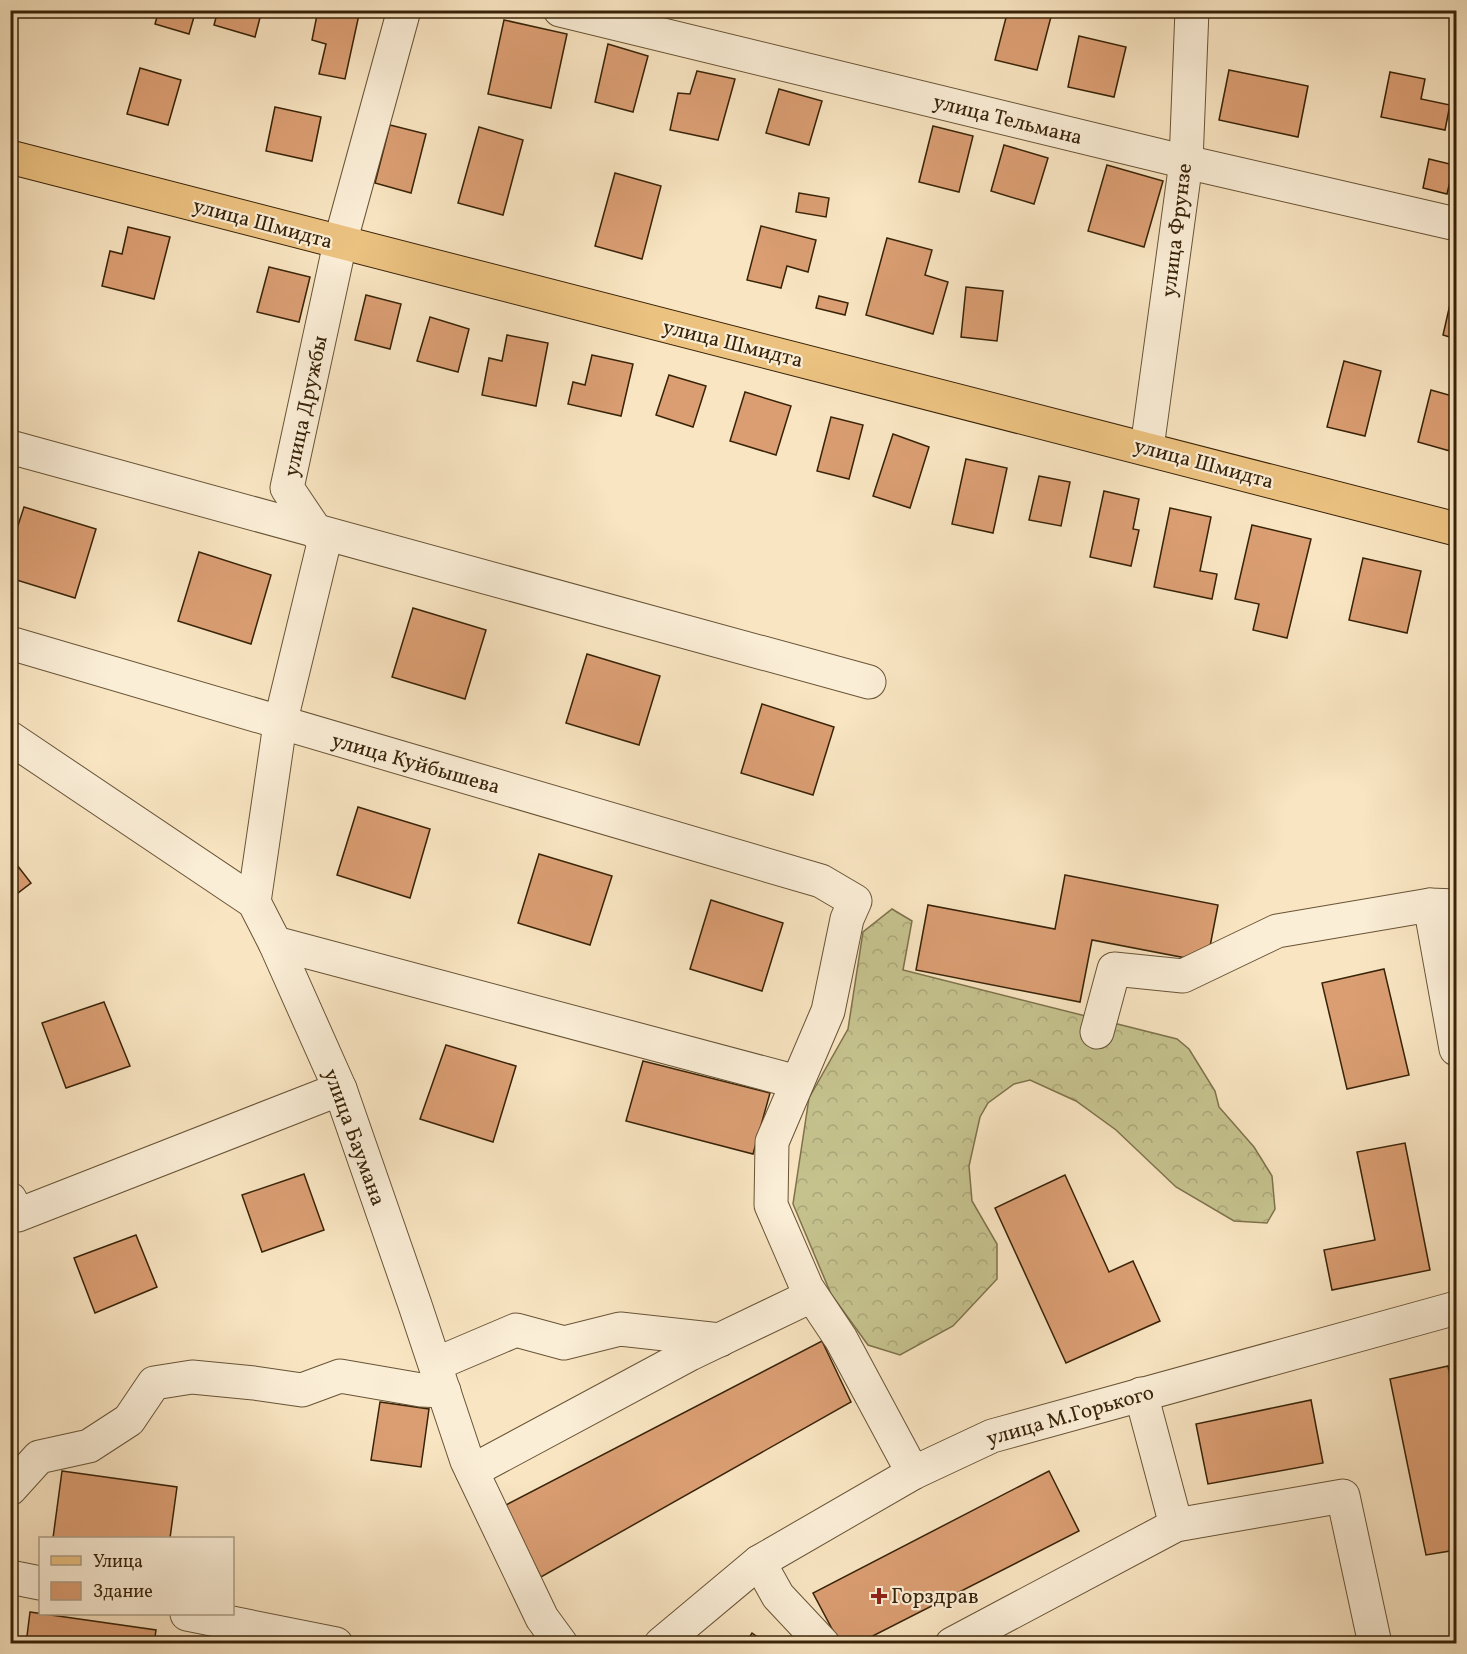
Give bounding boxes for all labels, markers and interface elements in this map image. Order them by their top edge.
street label: улица Тельмана [930,88,1085,153]
street label: улица Фрунзе [1155,162,1200,299]
street label: улица Шмидта [189,192,336,257]
street label: улица Шмидта [659,313,806,376]
street label: улица Дружбы [277,333,336,480]
street label: улица Шмидта [1130,432,1277,497]
street label: улица Куйбышева [328,727,503,802]
street label: улица Баумана [315,1065,392,1210]
street label: улица М.Горького [983,1379,1158,1454]
legend [39,1537,234,1615]
text: Улица [93,1550,143,1575]
text: Здание [93,1580,153,1605]
place label: Горздрав [891,1583,979,1612]
marker: Горздрав [872,1589,886,1603]

